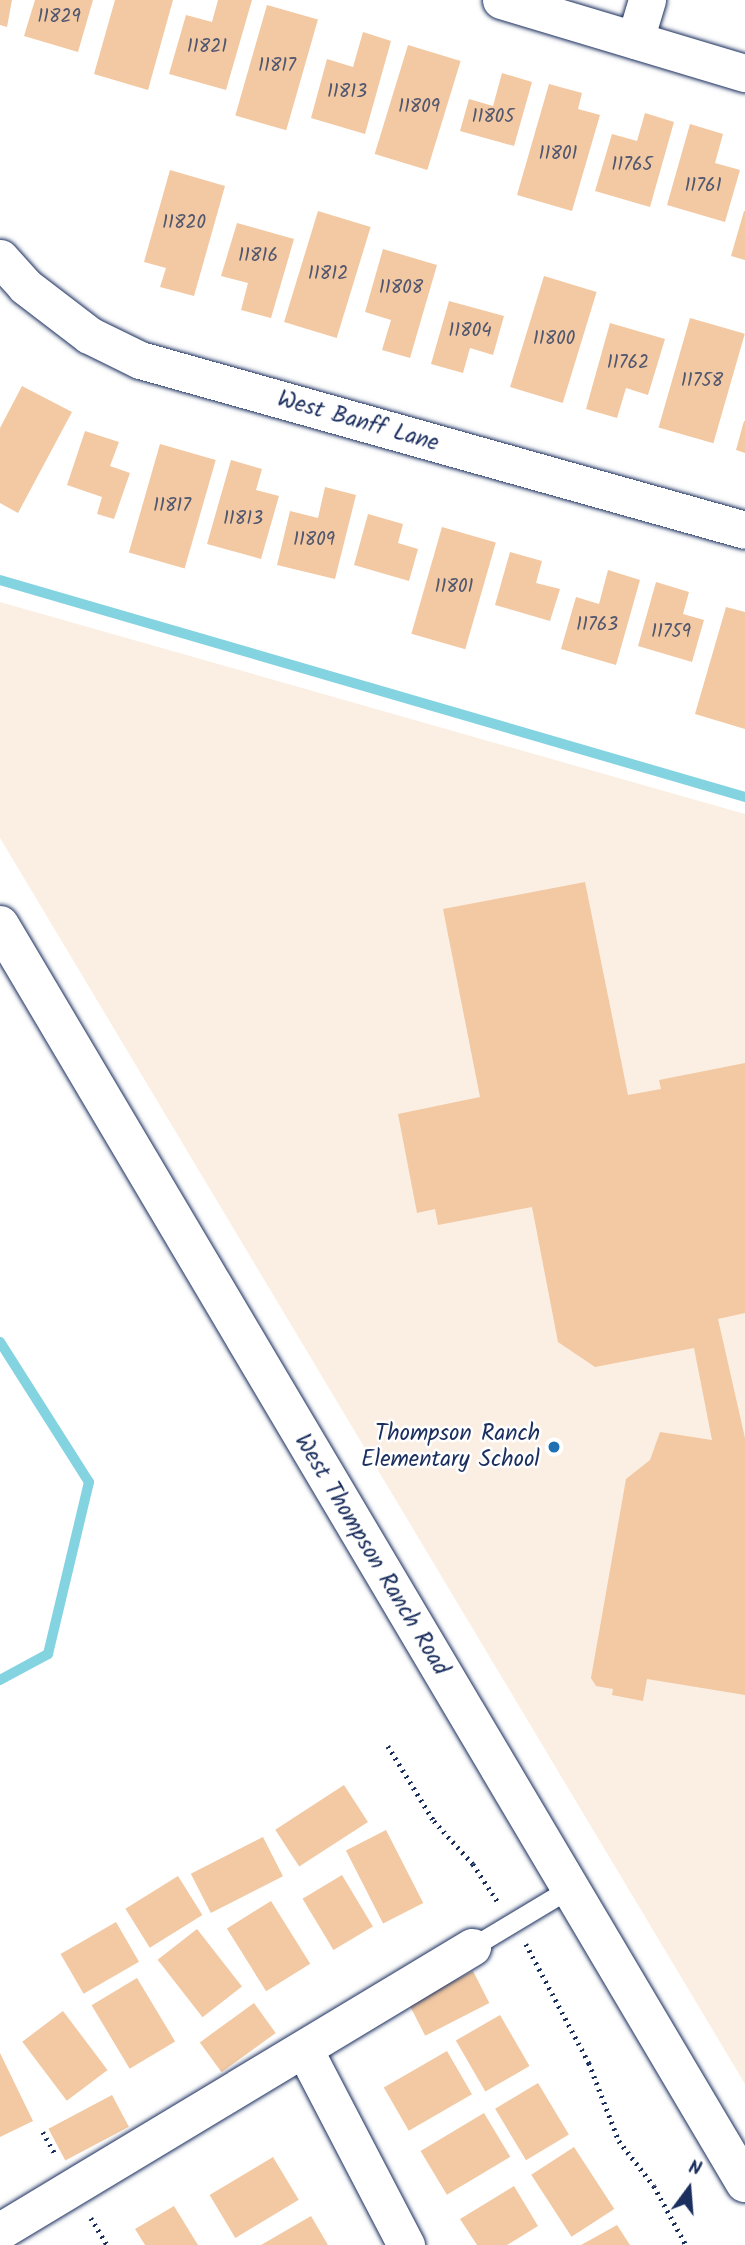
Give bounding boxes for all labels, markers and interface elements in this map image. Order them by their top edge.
house number: 11829 [37,7,81,29]
house number: 11821 [187,37,227,59]
house number: 11817 [258,56,296,78]
house number: 11813 [327,82,367,104]
house number: 11809 [398,97,440,119]
house number: 11805 [471,107,515,129]
house number: 11801 [539,144,577,166]
house number: 11765 [611,155,653,177]
house number: 11761 [684,176,722,198]
house number: 11820 [162,213,206,235]
house number: 11816 [238,246,278,268]
house number: 11812 [308,264,348,286]
house number: 11808 [379,278,423,300]
house number: 11804 [448,321,492,343]
house number: 11800 [533,329,575,351]
house number: 11762 [607,353,649,375]
house number: 11758 [681,371,723,393]
street label: West Banff Lane [274,386,442,458]
house number: 11817 [153,496,191,518]
house number: 11813 [223,509,263,531]
house number: 11809 [293,530,335,552]
house number: 11801 [435,577,473,599]
house number: 11763 [576,615,618,637]
house number: 11759 [651,622,691,644]
place label: Thompson Ranch Elementary School [361,1420,540,1474]
street label: West Thompson Ranch Road [288,1429,454,1681]
marker: Thompson Ranch Elementary School [546,1439,562,1455]
text: N [685,2153,705,2185]
north arrow [654,2154,724,2224]

